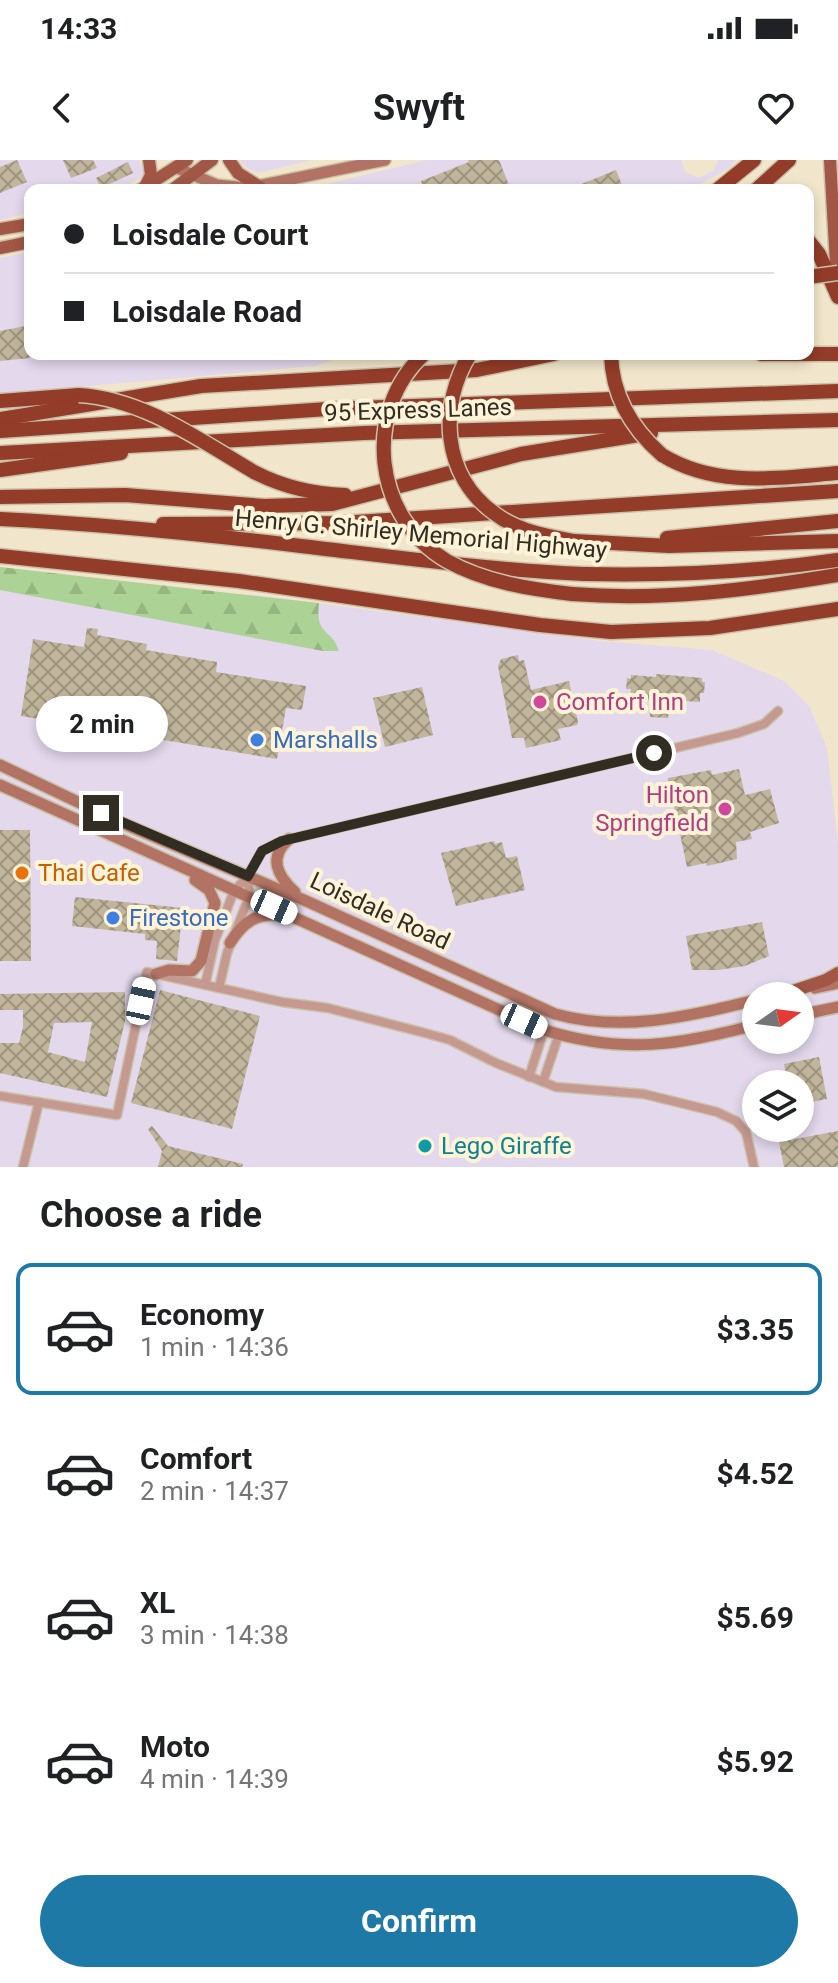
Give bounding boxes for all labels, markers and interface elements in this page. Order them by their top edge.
text: 14:33 [40,11,117,46]
icon: back [40,86,84,130]
icon: heart [754,86,798,130]
text: Swyft [373,87,465,129]
text: Loisdale Court [112,217,308,252]
text: Loisdale Road [112,294,302,329]
street label: 95 Express Lanes [324,393,512,427]
street label: Henry G. Shirley Memorial Highway [234,504,609,564]
place label: Comfort Inn [556,688,684,716]
marker: Comfort Inn [531,693,549,711]
callout: 2 min [35,697,167,753]
text: 2 min [69,709,135,739]
place label: Marshalls [273,726,378,754]
marker: Marshalls [248,731,266,749]
route start [636,735,672,771]
place label: Hilton Springfield [595,781,709,837]
route end [83,795,119,831]
marker: Hilton Springfield [716,800,734,818]
place label: Thai Cafe [38,859,140,887]
marker: Thai Cafe [13,864,31,882]
street label: Loisdale Road [306,866,454,956]
car [247,886,301,928]
place label: Firestone [129,904,228,932]
marker: Firestone [104,909,122,927]
car [124,975,158,1027]
north arrow [742,982,814,1054]
map controls [742,982,814,1142]
car [497,1000,551,1042]
button: layers [742,1070,814,1142]
place label: Lego Giraffe [441,1132,572,1160]
marker: Lego Giraffe [416,1137,434,1155]
text: Choose a ride [40,1194,262,1236]
icon: car [44,1293,116,1365]
text: Economy [140,1297,264,1332]
text: $3.35 [716,1312,794,1347]
text: 1 min · 14:36 [140,1332,289,1362]
icon: car [44,1437,116,1509]
text: Comfort [140,1441,252,1476]
text: $4.52 [716,1456,794,1491]
text: 2 min · 14:37 [140,1476,289,1506]
icon: car [44,1581,116,1653]
text: XL [140,1585,175,1620]
text: $5.69 [716,1600,794,1635]
text: 3 min · 14:38 [140,1620,289,1650]
icon: car [44,1725,116,1797]
text: Moto [140,1729,210,1764]
text: $5.92 [716,1744,794,1779]
text: 4 min · 14:39 [140,1764,289,1794]
button: Confirm [40,1875,798,1967]

